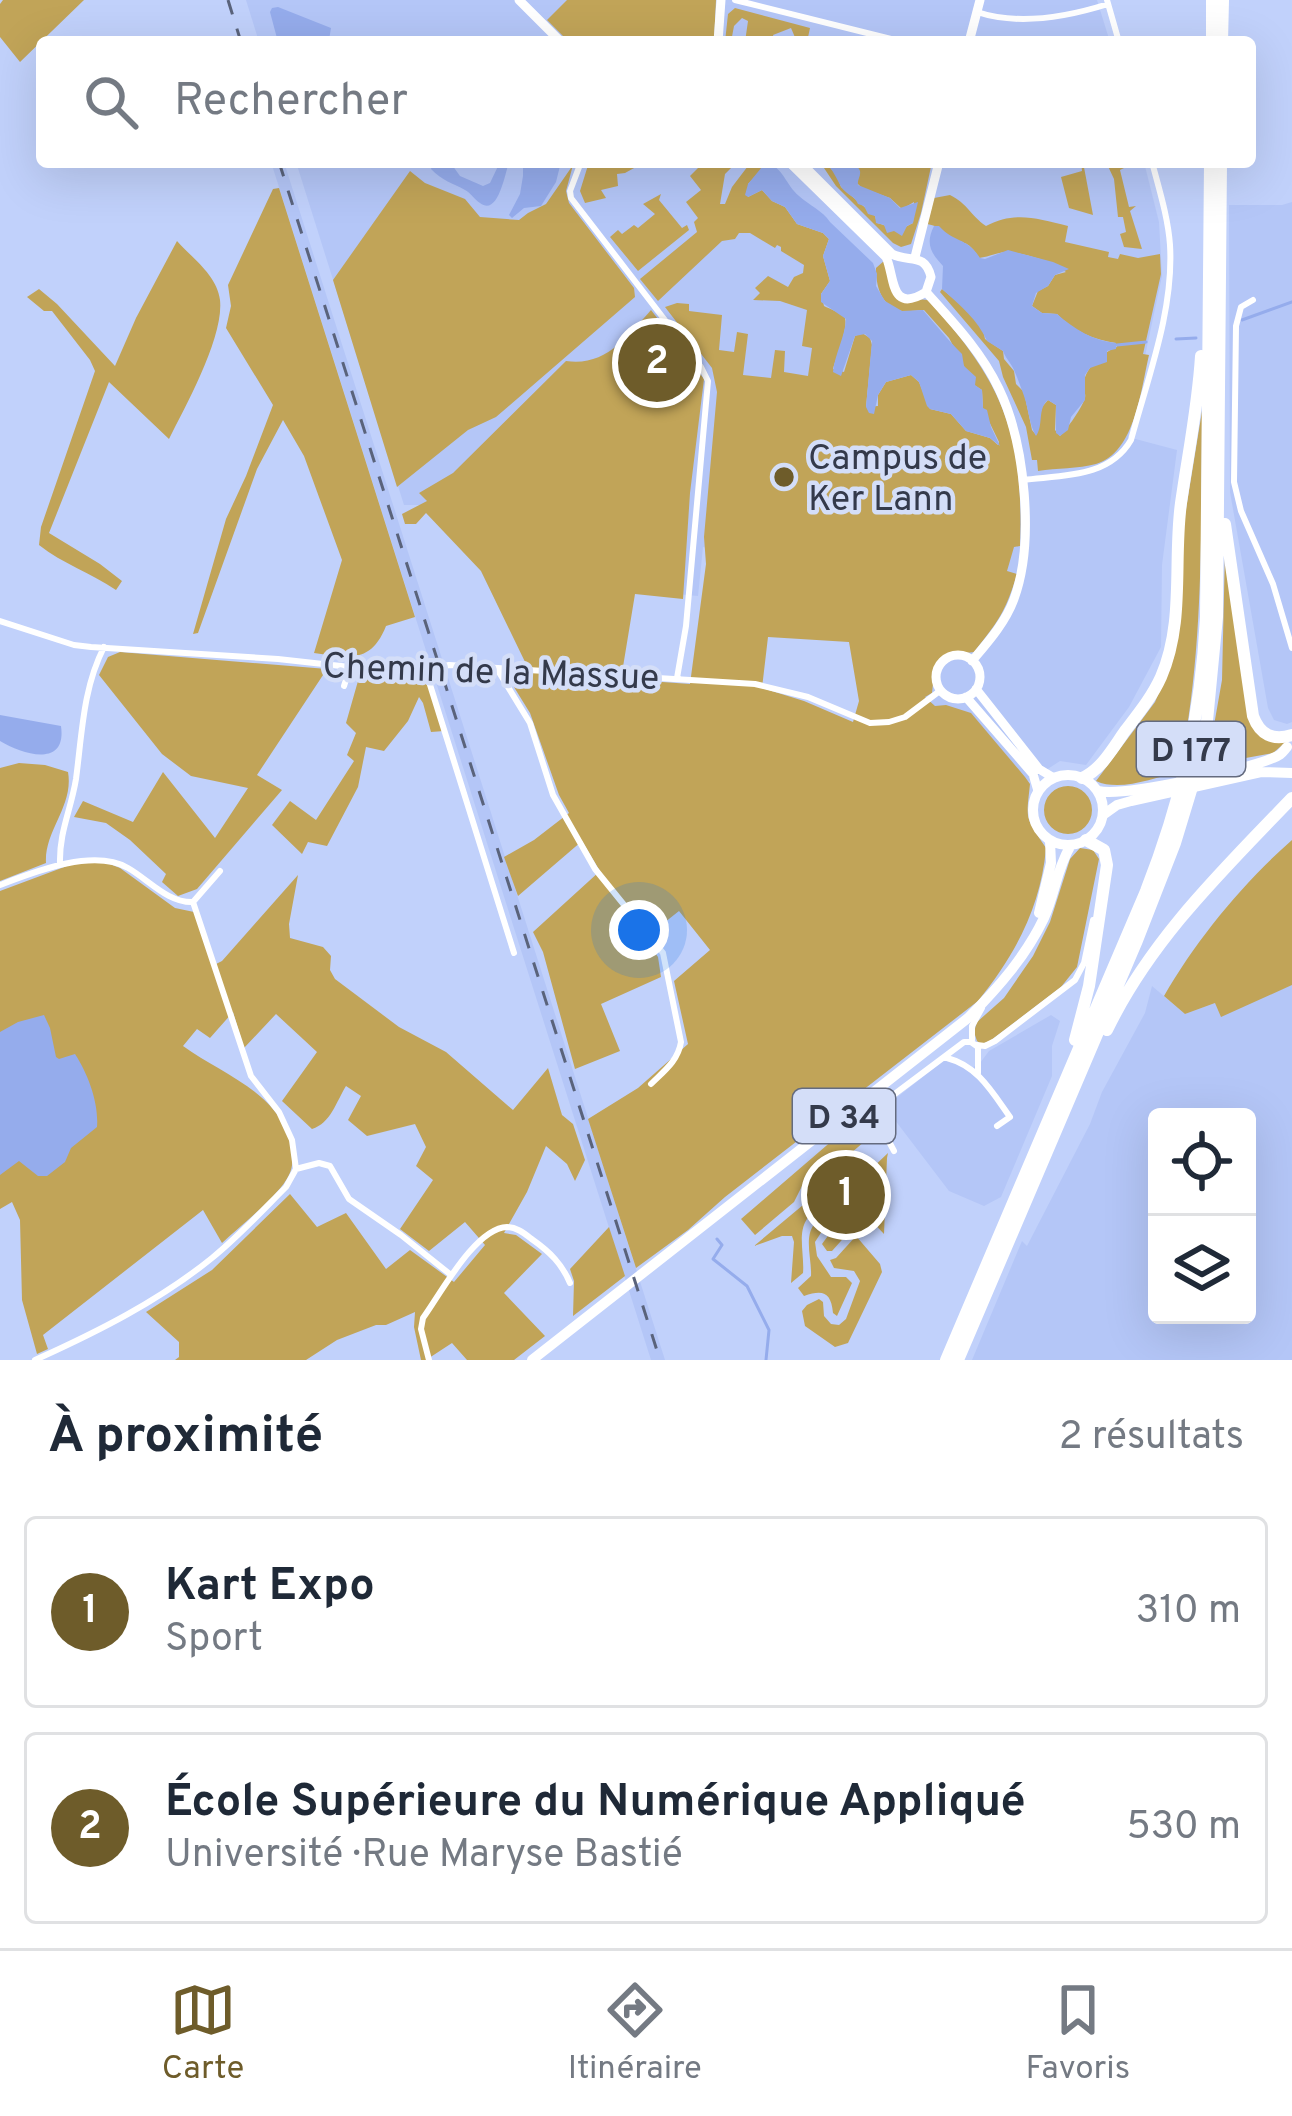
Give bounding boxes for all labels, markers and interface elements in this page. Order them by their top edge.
search box [36,36,1256,168]
icon: search [78,69,144,135]
text: Rechercher [174,74,408,131]
pin: 2 [618,318,696,408]
place label: Campus de Ker Lann [808,437,987,524]
marker: Campus de Ker Lann [771,464,797,490]
street label: Chemin de la Massue [322,645,660,703]
road number: D 177 [1137,722,1245,776]
your location [609,900,669,960]
road number: D 34 [793,1089,895,1143]
map controls [1148,1108,1256,1324]
button: locate [1148,1108,1256,1216]
pin: 1 [807,1150,885,1240]
button: layers [1148,1216,1256,1324]
text: À proximité [48,1406,323,1471]
text: 2 résultats [1059,1414,1244,1463]
text: Kart Expo [165,1559,375,1616]
text: 1 [82,1588,98,1637]
text: 310 m [1136,1588,1241,1637]
text: Sport [165,1616,263,1665]
text: École Supérieure du Numérique Appliqué [165,1775,1026,1832]
text: 2 [78,1804,102,1853]
text: 530 m [1126,1804,1241,1853]
text: Université · Rue Maryse Bastié [165,1832,683,1881]
tab: Carte [162,1977,244,2091]
tab: Itinéraire [568,1977,702,2091]
tab: Favoris [1025,1977,1130,2091]

